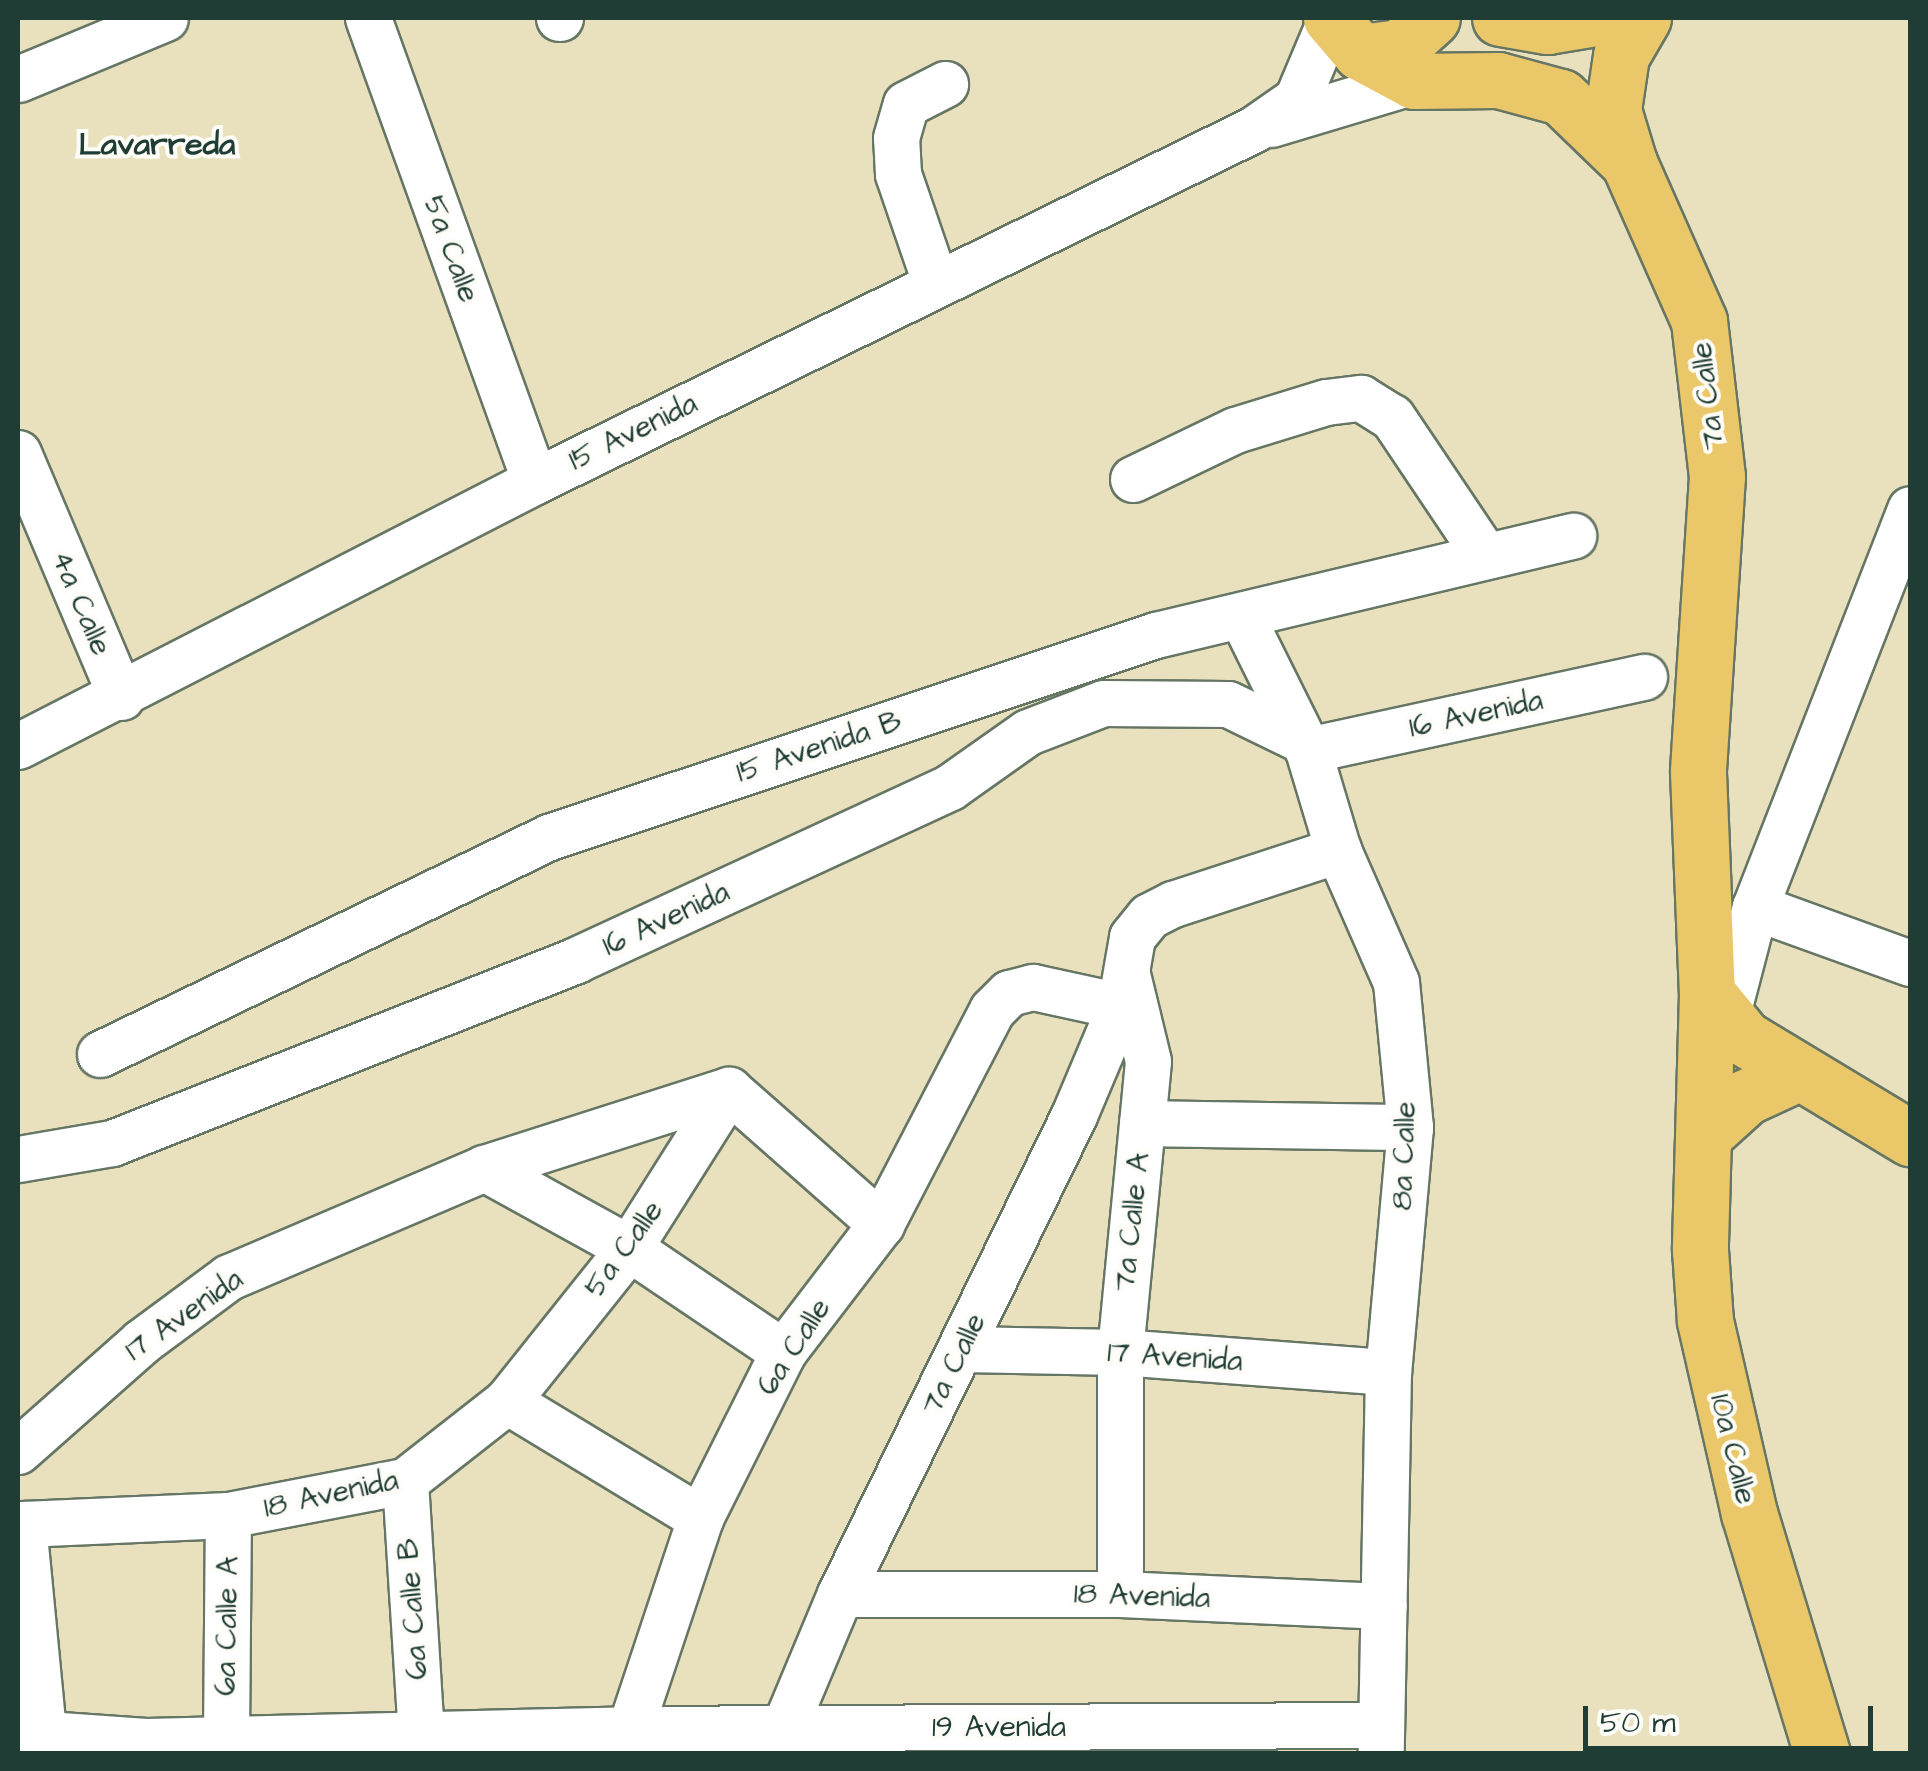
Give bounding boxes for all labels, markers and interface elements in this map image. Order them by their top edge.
district label: Lavarreda [79,126,235,164]
street label: 5a Calle [415,191,487,307]
street label: 7a Calle [1684,340,1732,452]
street label: 15 Avenida [563,386,703,478]
street label: 4a Calle [43,545,119,661]
street label: 16 Avenida [1406,682,1546,746]
street label: 15 Avenida B [732,703,906,791]
street label: 16 Avenida [597,874,735,964]
street label: 8a Calle [1384,1101,1424,1211]
street label: 7a Calle A [1107,1151,1157,1293]
street label: 5a Calle [577,1194,671,1304]
street label: 17 Avenida [118,1261,250,1369]
street label: 6a Calle [749,1292,839,1402]
street label: 7a Calle [914,1308,994,1420]
street label: 17 Avenida [1106,1334,1244,1380]
street label: 10a Calle [1702,1390,1764,1508]
street label: 18 Avenida [261,1462,401,1526]
street label: 6a Calle B [390,1537,436,1681]
street label: 6a Calle A [208,1556,246,1696]
street label: 18 Avenida [1073,1576,1211,1616]
scale bar [1588,1686,1878,1748]
text: 50 m [1600,1702,1676,1744]
street label: 19 Avenida [932,1709,1066,1745]

